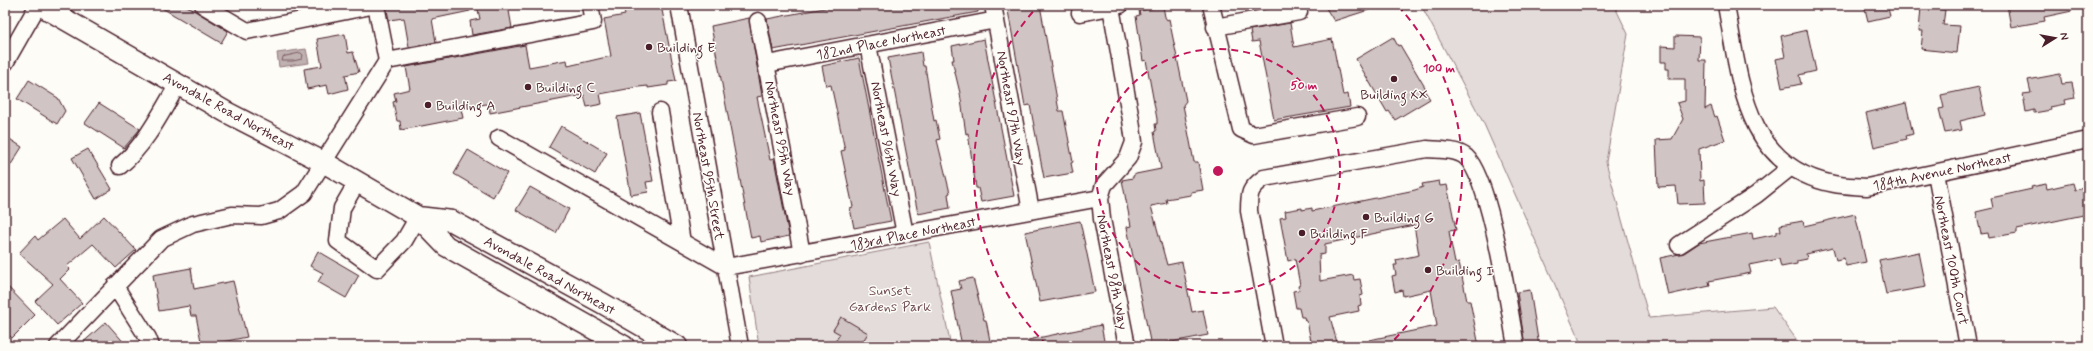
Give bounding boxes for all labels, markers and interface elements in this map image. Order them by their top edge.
north arrow [2035,18,2075,58]
street label: 182nd Place Northeast [815,22,948,64]
text: N [2056,31,2071,41]
place label: Building E [657,39,715,59]
marker: Building E [644,42,654,52]
street label: Northeast 97th Way [992,49,1030,167]
text: 100 m [1423,61,1456,77]
street label: Avondale Road Northeast [160,68,298,156]
marker: Building XX [1389,74,1399,84]
text: 50 m [1291,78,1318,94]
place label: Building C [536,79,595,99]
street label: Northeast 95th Way [760,79,800,197]
street label: Northeast 96th Way [866,80,906,198]
marker: Building C [523,82,533,92]
place label: Building XX [1360,86,1428,106]
place label: Building A [436,97,495,117]
marker: Building A [423,100,433,110]
street label: Northeast 95th Street [688,111,728,242]
street label: 184th Avenue Northeast [1871,148,2013,195]
centre of rings [1211,164,1225,178]
street label: Northeast 100th Court [1930,194,1972,327]
place label: Building G [1374,209,1434,229]
marker: Building G [1361,212,1371,222]
street label: 183rd Place Northeast [849,213,978,255]
street label: Northeast 98th Way [1092,213,1132,331]
place label: Building F [1310,225,1368,245]
marker: Building F [1297,228,1307,238]
street label: Avondale Road Northeast [481,232,619,320]
place label: Building I [1436,262,1494,282]
marker: Building I [1423,265,1433,275]
park label: Sunset Gardens Park [849,282,931,316]

